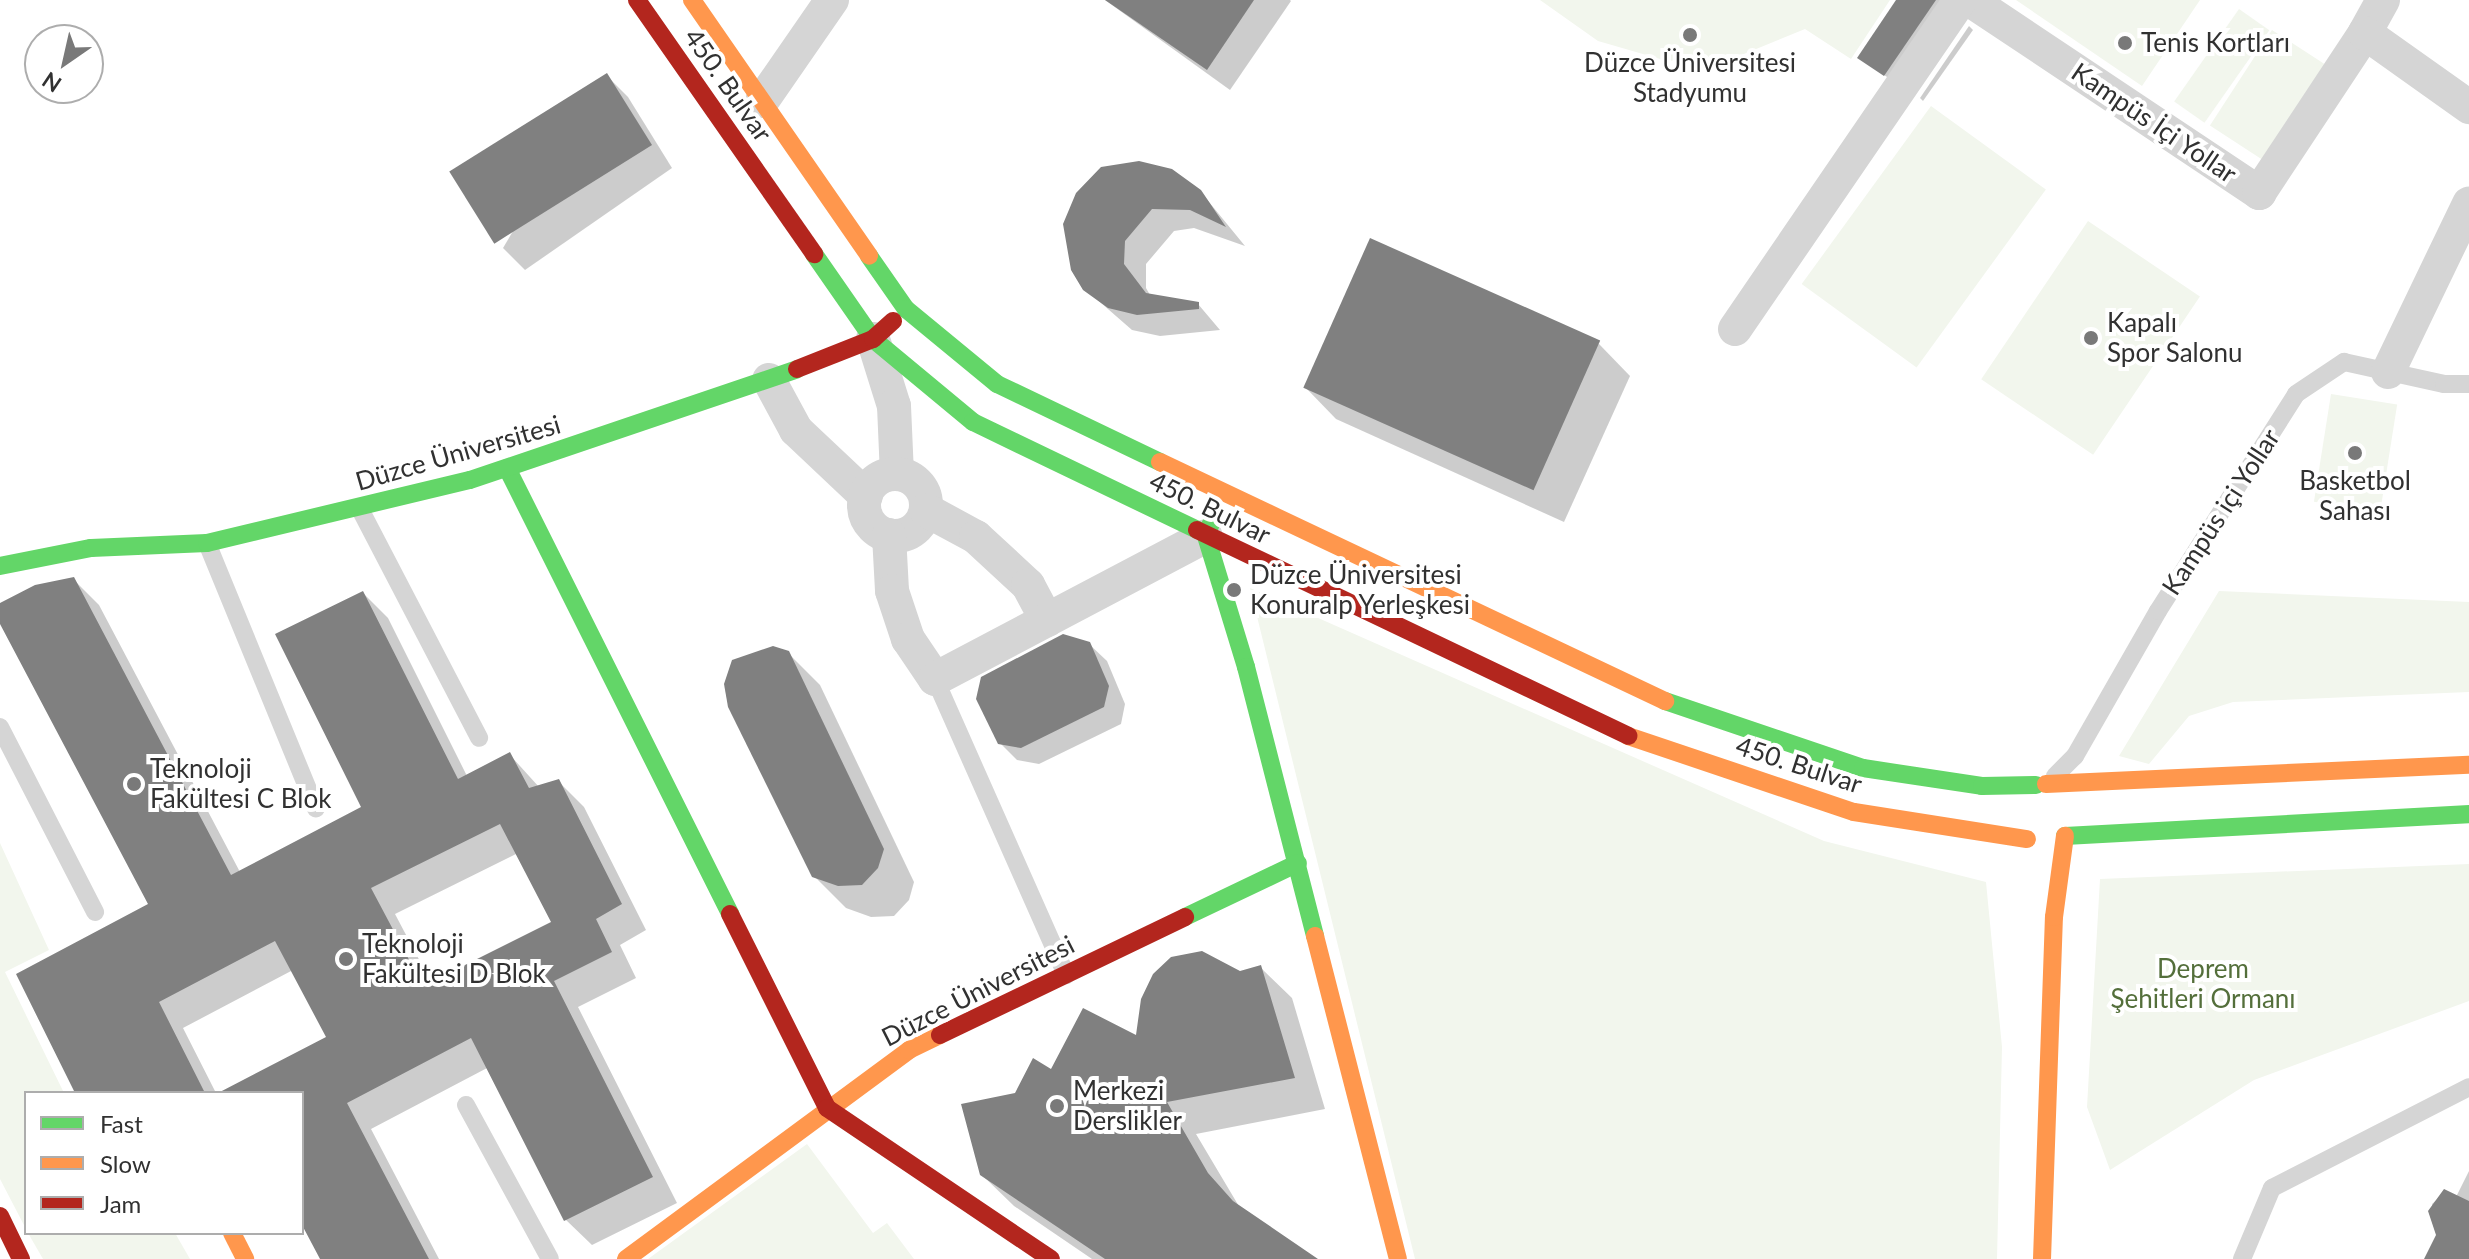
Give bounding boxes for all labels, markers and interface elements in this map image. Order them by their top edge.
street label: 450. Bulvar [678,23,778,147]
north arrow [24,24,104,104]
marker: Düzce Üniversitesi Stadyumu [1681,26,1699,44]
place label: Tenis Kortları [2141,27,2290,59]
marker: Tenis Kortları [2116,34,2134,52]
place label: Düzce Üniversitesi Stadyumu [1584,47,1796,108]
street label: Kampüs İçi Yollar [2065,56,2243,190]
text: N [37,67,66,99]
place label: Kapalı Spor Salonu [2107,307,2243,368]
marker: Kapalı Spor Salonu [2082,329,2100,347]
street label: Düzce Üniversitesi [352,409,564,497]
street label: Kampüs içi Yollar [2155,423,2287,601]
marker: Basketbol Sahası [2346,444,2364,462]
street label: 450. Bulvar [1144,465,1276,551]
place label: Basketbol Sahası [2299,465,2411,526]
place label: Düzce Üniversitesi Konuralp Yerleşkesi [1250,559,1471,620]
marker: Düzce Üniversitesi Konuralp Yerleşkesi [1225,581,1243,599]
street label: 450. Bulvar [1732,730,1866,800]
place label: Teknoloji Fakültesi C Blok [150,753,331,814]
marker: Teknoloji Fakültesi C Blok [125,775,143,793]
place label: Teknoloji Fakültesi D Blok [362,928,546,990]
street label: Düzce Üniversitesi [877,929,1079,1053]
marker: Teknoloji Fakültesi D Blok [337,950,355,968]
park label: Deprem Şehitleri Ormanı [2110,953,2296,1014]
place label: Merkezi Derslikler [1073,1075,1182,1136]
legend [24,1091,304,1235]
marker: Merkezi Derslikler [1048,1097,1066,1115]
text: Fast [100,1109,143,1138]
text: Slow [100,1149,151,1178]
text: Jam [100,1189,141,1218]

